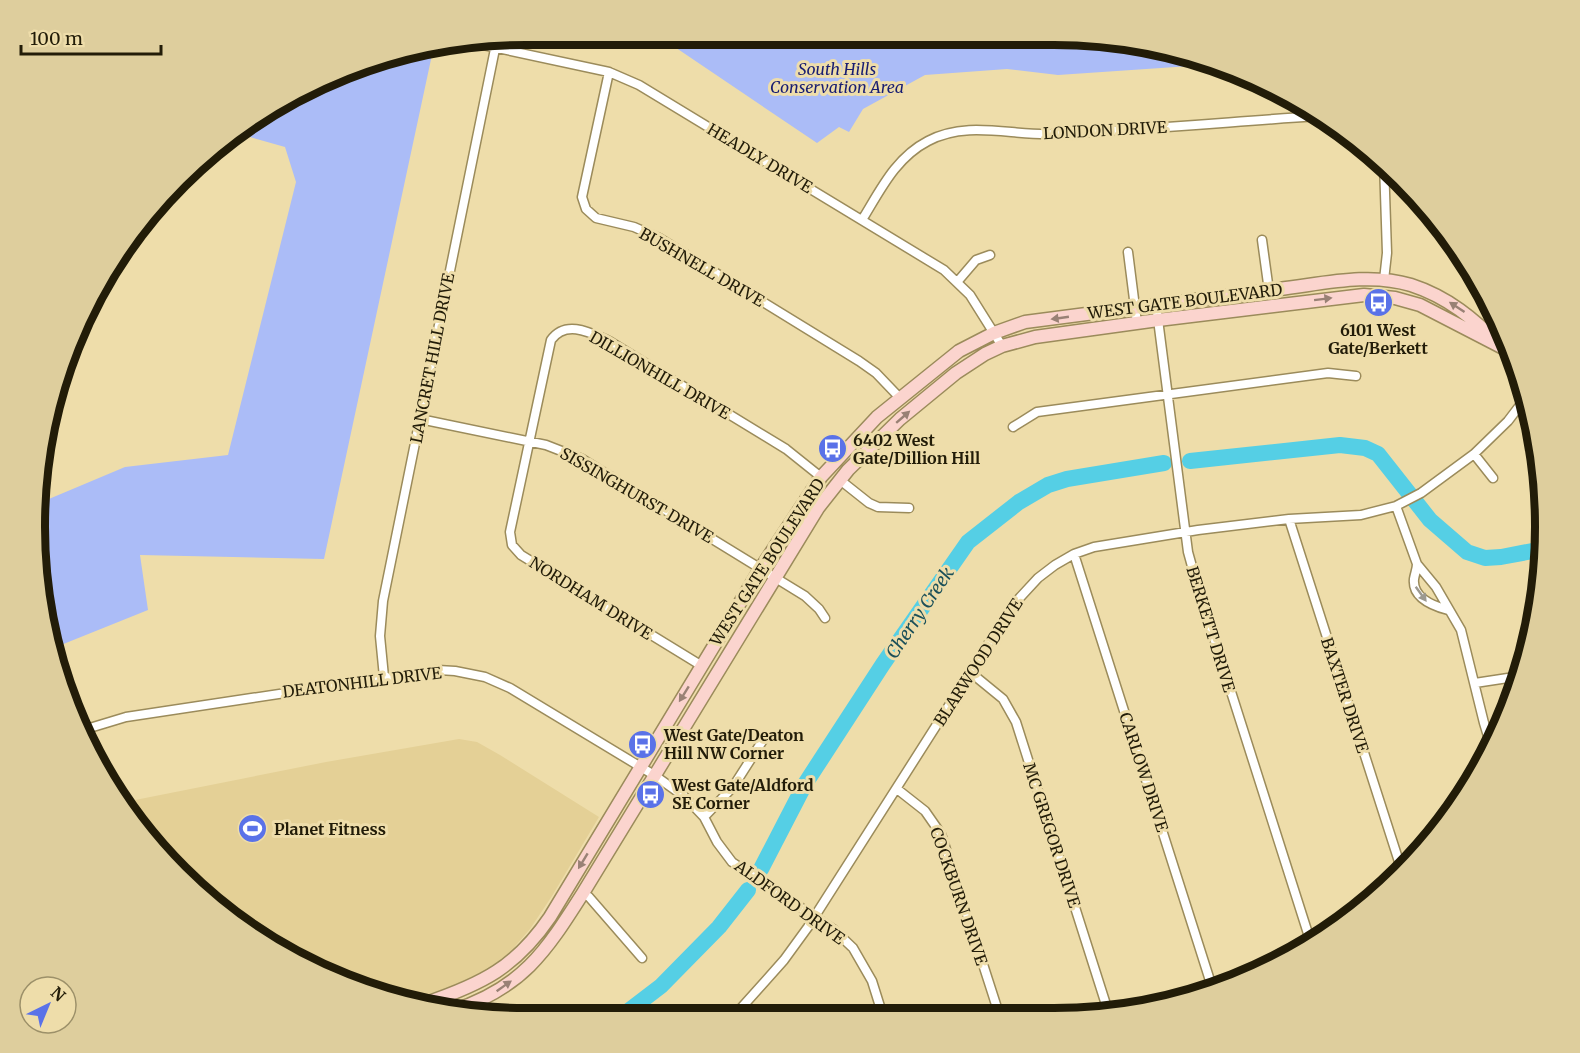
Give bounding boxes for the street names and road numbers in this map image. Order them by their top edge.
street label: LONDON DRIVE [1043,117,1168,143]
street label: HEADLY DRIVE [704,119,817,198]
street label: BUSHNELL DRIVE [636,223,769,311]
street label: LANCRET HILL DRIVE [406,270,458,445]
street label: WEST GATE BOULEVARD [1086,279,1283,323]
street label: DILLIONHILL DRIVE [586,327,735,424]
street label: SISSINGHURST DRIVE [557,443,718,547]
street label: WEST GATE BOULEVARD [705,474,829,650]
street label: NORDHAM DRIVE [526,552,657,644]
street label: BERKETT DRIVE [1182,564,1240,695]
street label: BLARWOOD DRIVE [929,594,1027,729]
street label: BAXTER DRIVE [1317,635,1373,756]
street label: DEATONHILL DRIVE [281,662,444,702]
street label: CARLOW DRIVE [1115,710,1173,835]
street label: MC GREGOR DRIVE [1019,760,1085,911]
street label: COCKBURN DRIVE [926,824,992,968]
street label: ALDFORD DRIVE [730,855,849,949]

